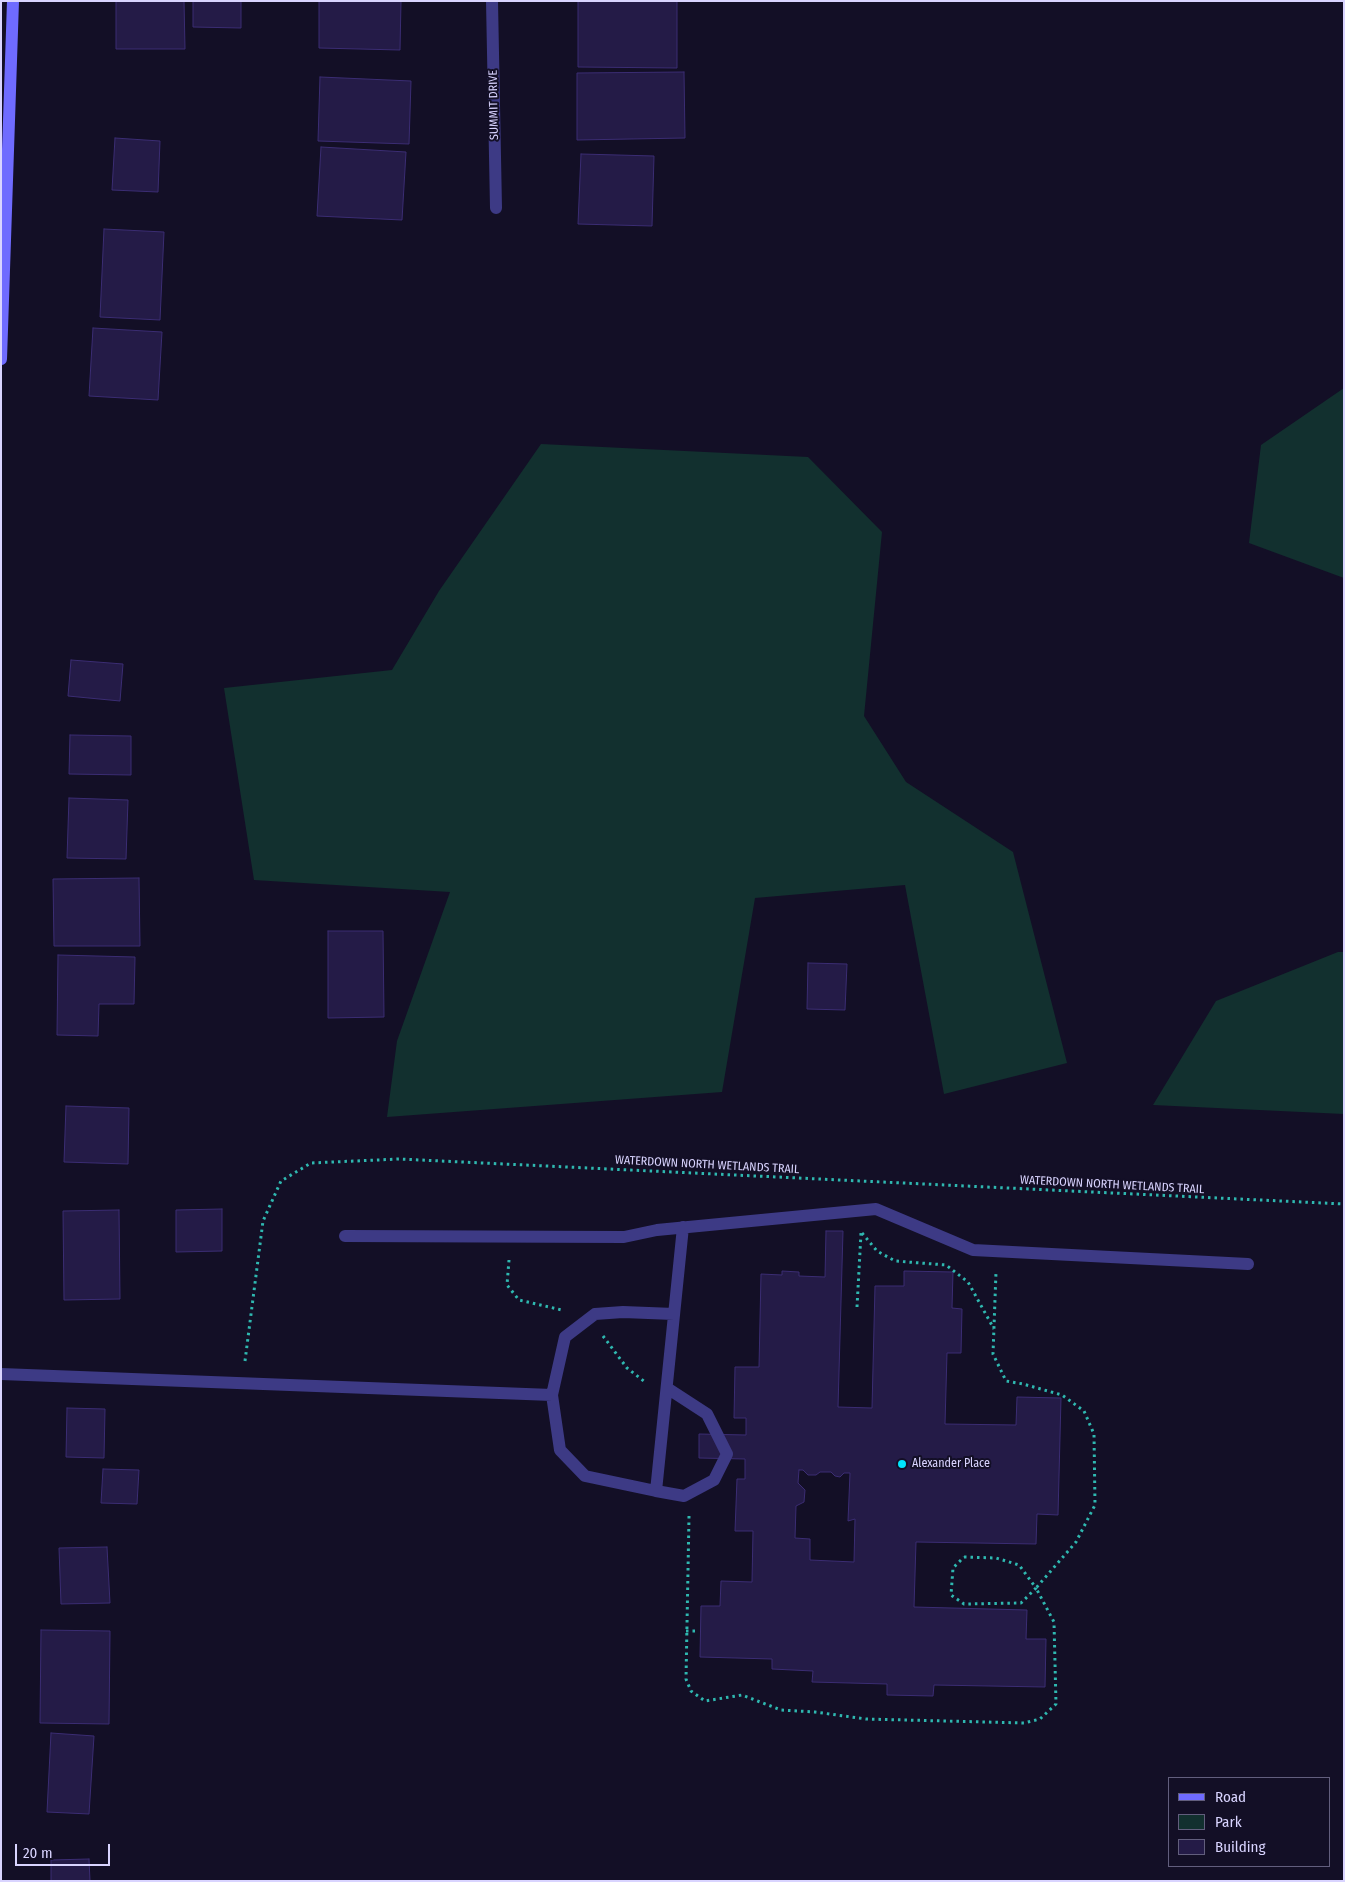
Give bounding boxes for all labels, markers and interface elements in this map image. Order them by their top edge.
street label: SUMMIT DRIVE [486,70,502,140]
street label: WATERDOWN NORTH WETLANDS TRAIL [615,1153,799,1177]
street label: WATERDOWN NORTH WETLANDS TRAIL [1020,1173,1204,1197]
place label: Alexander Place [912,1457,990,1471]
marker: Alexander Place [896,1458,908,1470]
legend [1168,1777,1330,1867]
text: Road [1215,1788,1246,1806]
text: Park [1215,1813,1242,1831]
scale bar [18,1834,112,1866]
text: Building [1215,1838,1266,1856]
text: 20 m [23,1844,53,1862]

